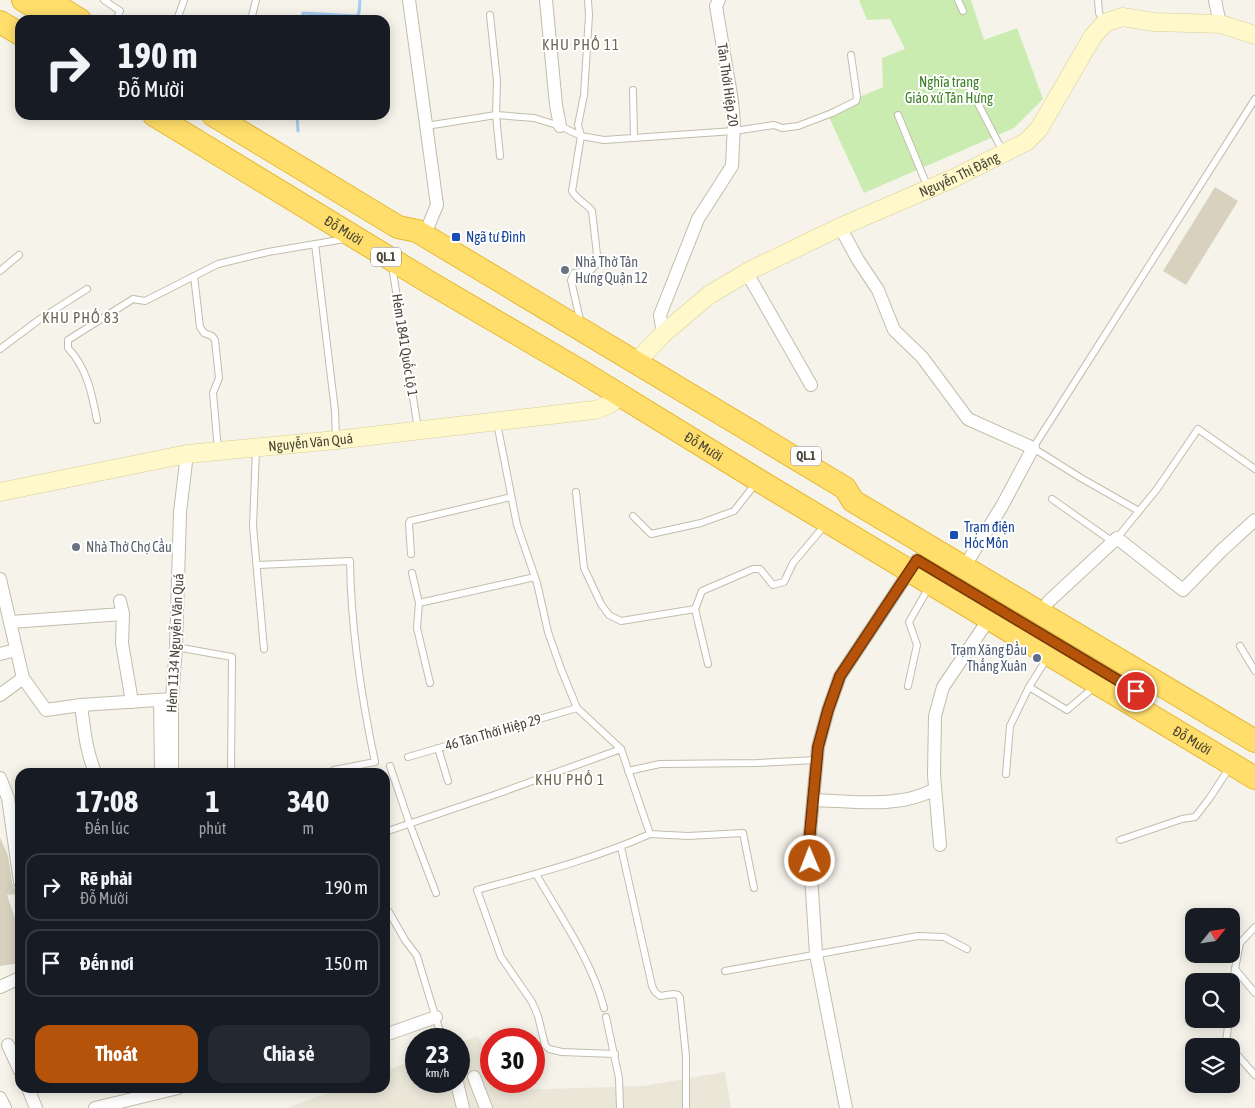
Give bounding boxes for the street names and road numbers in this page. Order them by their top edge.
street label: Tân Thới Hiệp 20 [714,42,742,128]
street label: Nguyễn Thị Đặng [917,149,1002,200]
street label: Đỗ Mười [321,213,366,248]
road number: QL.1 [371,248,401,266]
street label: Hẻm 1841 Quốc Lộ 1 [389,292,422,398]
street label: Đỗ Mười [681,429,726,465]
street label: Nguyễn Văn Quá [268,430,354,454]
road number: QL.1 [791,446,821,466]
street label: Hẻm 1134 Nguyễn Văn Quá [163,573,187,713]
street label: 46 Tân Thới Hiệp 29 [443,711,543,753]
street label: Đỗ Mười [1170,723,1214,758]

